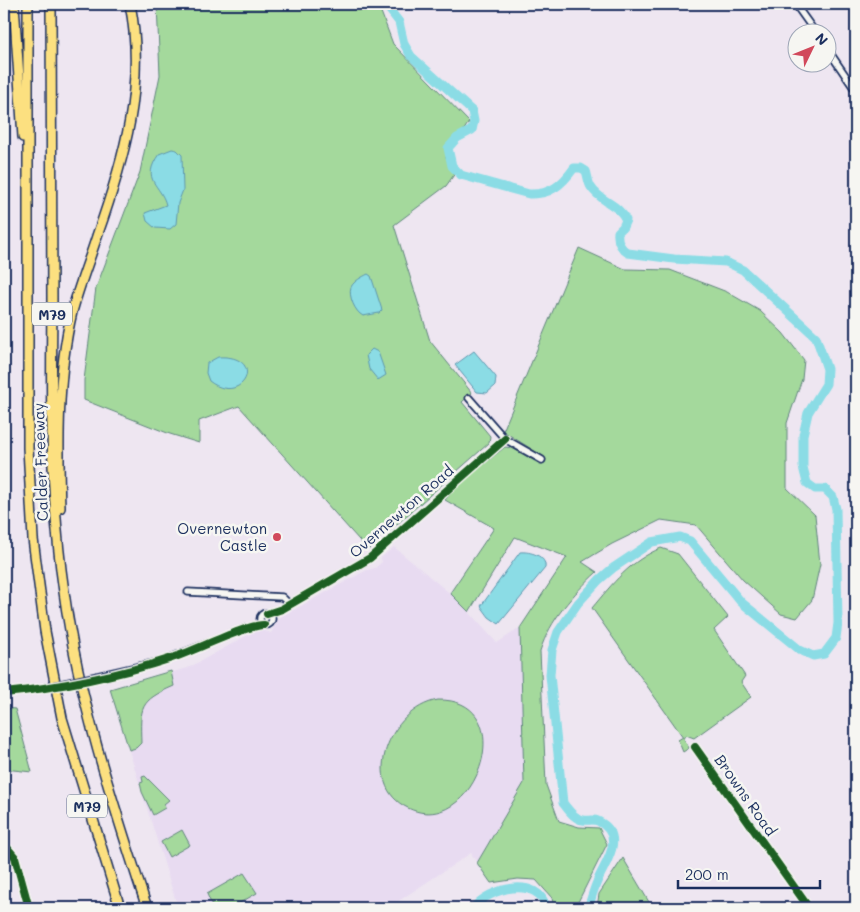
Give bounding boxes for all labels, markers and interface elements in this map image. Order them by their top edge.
north arrow [788,22,838,72]
text: N [811,28,832,49]
road number: M79 [32,302,72,326]
street label: Calder Freeway [28,402,52,521]
street label: Overnewton Road [345,460,457,562]
place label: Overnewton Castle [177,518,267,555]
marker: Overnewton Castle [271,531,283,543]
street label: Browns Road [711,750,781,840]
road number: M79 [67,794,107,818]
scale bar [678,857,820,889]
text: 200 m [685,864,729,884]

